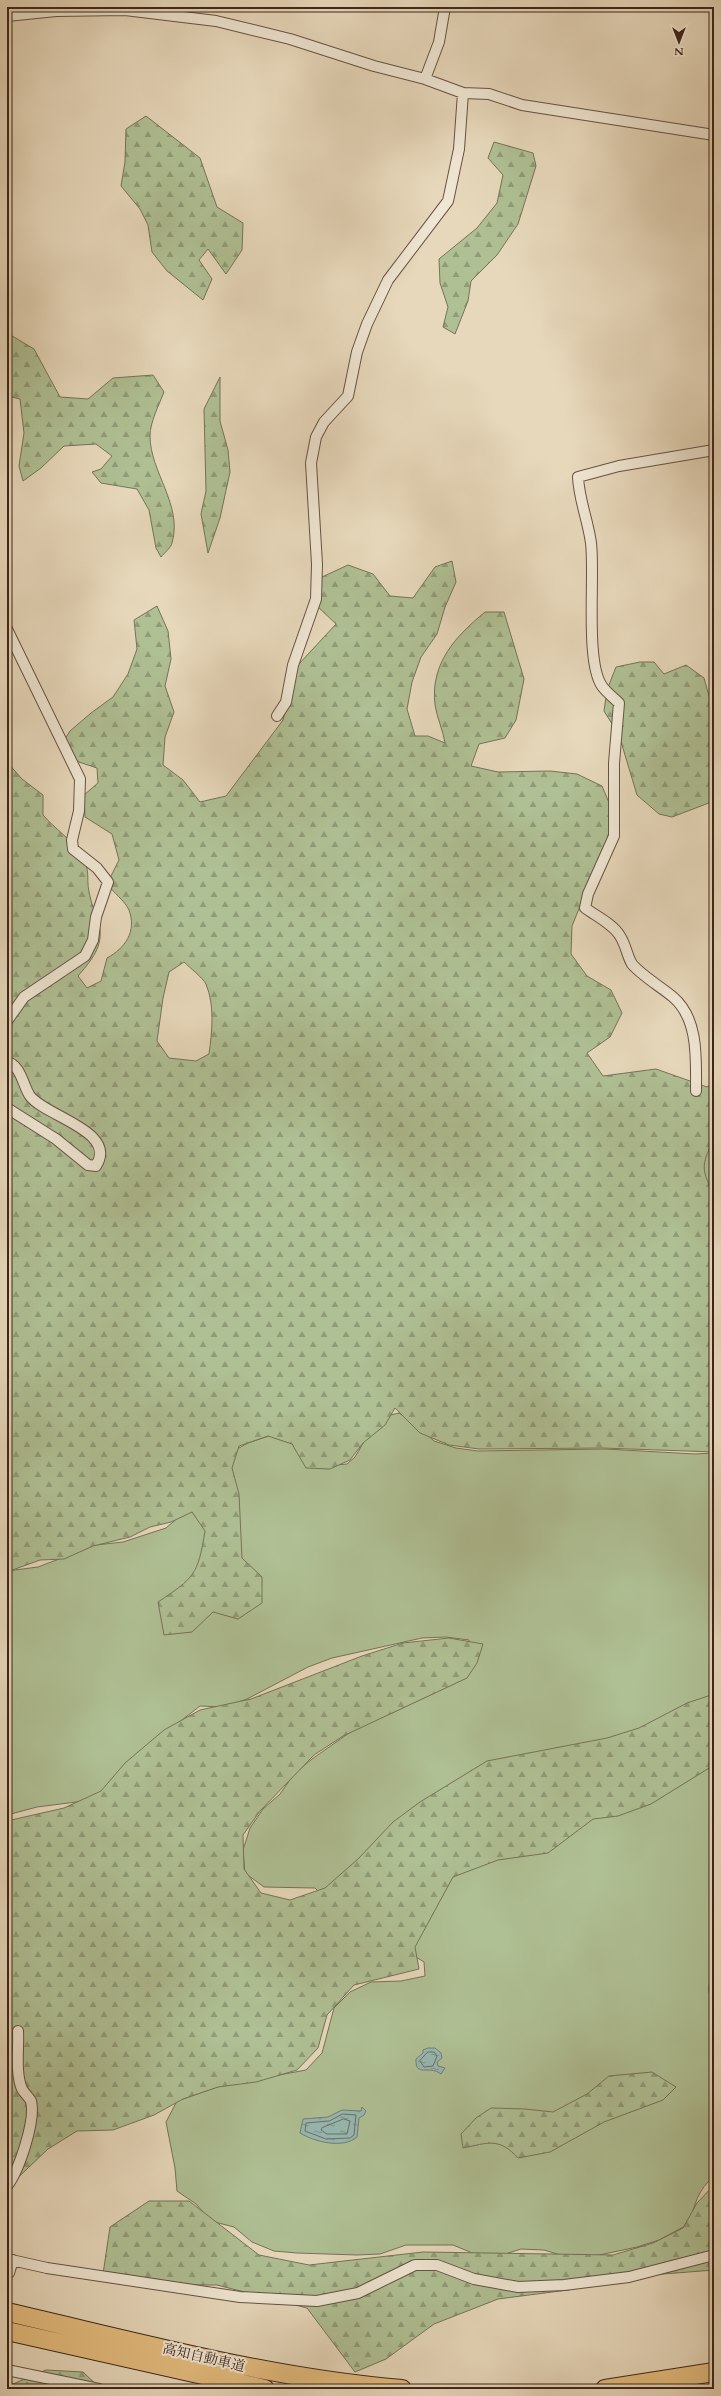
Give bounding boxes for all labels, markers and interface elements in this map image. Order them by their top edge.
north arrow [659,22,699,62]
text: N [674,44,684,59]
street label: 高知自動車道 [161,2339,247,2376]

